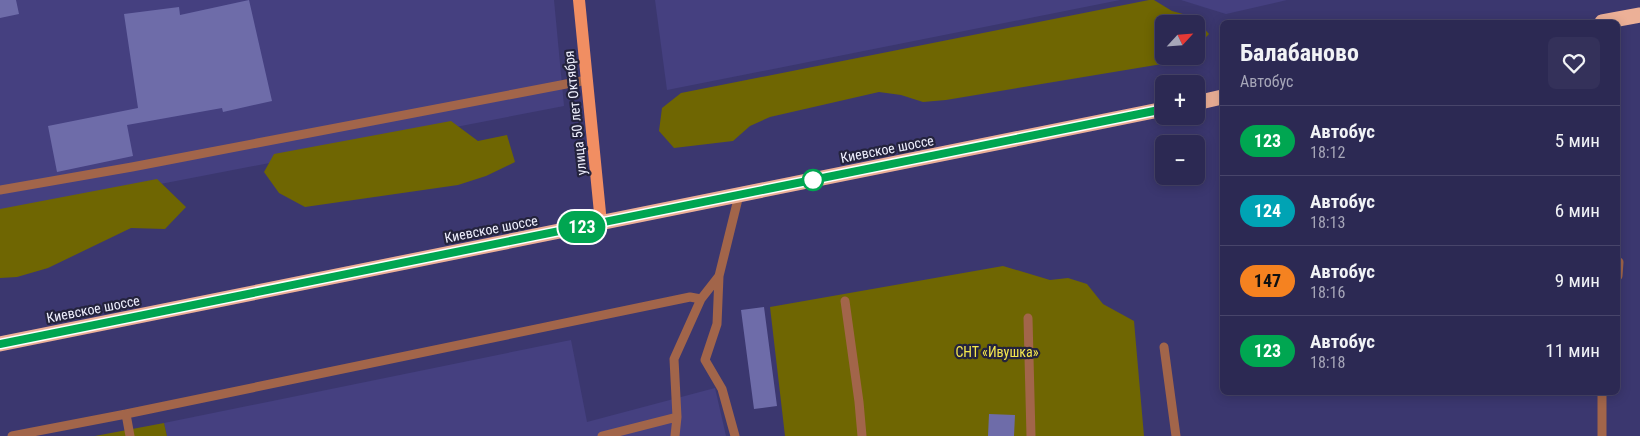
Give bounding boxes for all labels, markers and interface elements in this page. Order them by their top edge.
north arrow [1155,15,1205,65]
map controls [1155,15,1205,185]
button: heart [1548,37,1600,89]
text: Балабаново [1240,39,1359,67]
street label: улица 50 лет Октября [561,50,589,176]
text: Автобус [1240,72,1293,91]
button: + [1155,75,1205,125]
text: Автобус [1310,120,1375,143]
text: 5 мин [1555,129,1600,152]
text: 123 [1254,130,1281,151]
street label: Киевское шоссе [839,132,935,166]
button: − [1155,135,1205,185]
text: 18:12 [1310,143,1345,162]
unlabelled marker [802,169,824,191]
text: Автобус [1310,190,1375,213]
text: 6 мин [1555,199,1600,222]
text: 124 [1254,200,1281,221]
line badge: 123 [553,211,611,243]
street label: Киевское шоссе [443,212,539,246]
text: 18:13 [1310,213,1345,232]
text: 123 [568,216,596,237]
text: Автобус [1310,260,1375,283]
text: 9 мин [1555,269,1600,292]
text: 147 [1254,270,1281,291]
text: 18:16 [1310,283,1345,302]
street label: Киевское шоссе [45,292,141,326]
text: Автобус [1310,330,1375,353]
text: 11 мин [1545,339,1600,362]
text: 123 [1254,340,1281,361]
park label: СНТ «Ивушка» [955,344,1039,360]
text: 18:18 [1310,353,1345,372]

